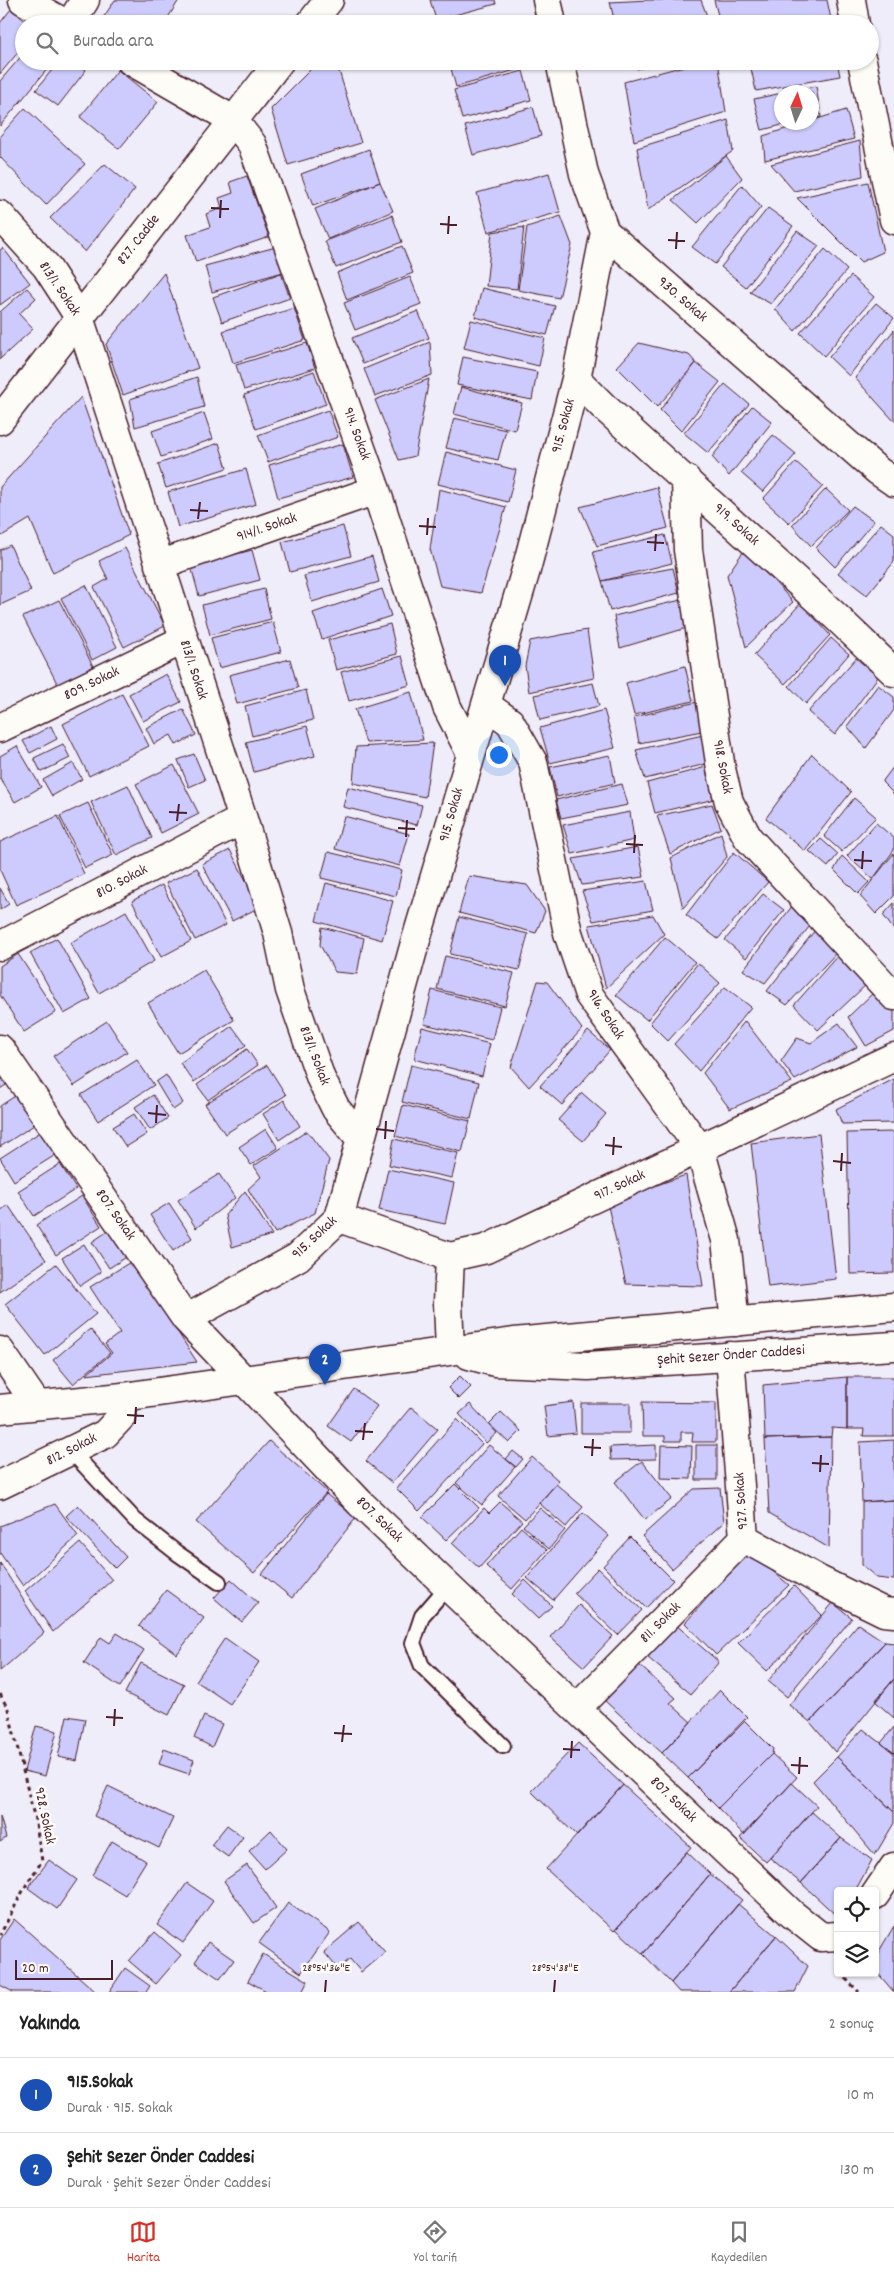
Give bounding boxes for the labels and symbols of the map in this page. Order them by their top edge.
north arrow [774,85,819,130]
street label: 827. Cadde [112,210,166,270]
street label: 813/1. Sokak [33,257,85,321]
street label: 930. Sokak [652,272,712,328]
street label: 915. Sokak [546,396,582,456]
street label: 914. Sokak [336,404,376,464]
street label: 919. Sokak [708,498,764,552]
street label: 914/1. Sokak [234,507,300,549]
street label: 813/1. Sokak [173,637,213,703]
pin: 1 [489,645,521,686]
street label: 809. Sokak [60,661,124,707]
street label: 918. Sokak [706,738,738,796]
your location [486,742,512,768]
street label: 915. Sokak [434,785,470,845]
street label: 810. Sokak [92,859,152,905]
street label: 916. Sokak [581,985,629,1045]
street label: 813/1. Sokak [293,1023,335,1089]
street label: 917. Sokak [591,1165,649,1207]
street label: 807. Sokak [89,1185,141,1245]
street label: 915. Sokak [287,1211,343,1265]
street label: Şehit Sezer Önder Caddesi [657,1340,806,1372]
pin: 2 [309,1344,341,1385]
street label: 812. Sokak [43,1428,101,1472]
street label: 927. Sokak [729,1471,755,1531]
street label: 807. Sokak [350,1492,408,1548]
street label: 811. Sokak [635,1597,687,1649]
street label: 807. Sokak [644,1772,702,1828]
street label: 928. Sokak [27,1785,61,1847]
scale bar [15,1957,112,1980]
text: 28°54'36"E [302,1960,350,1977]
text: 28°54'38"E [532,1960,579,1977]

